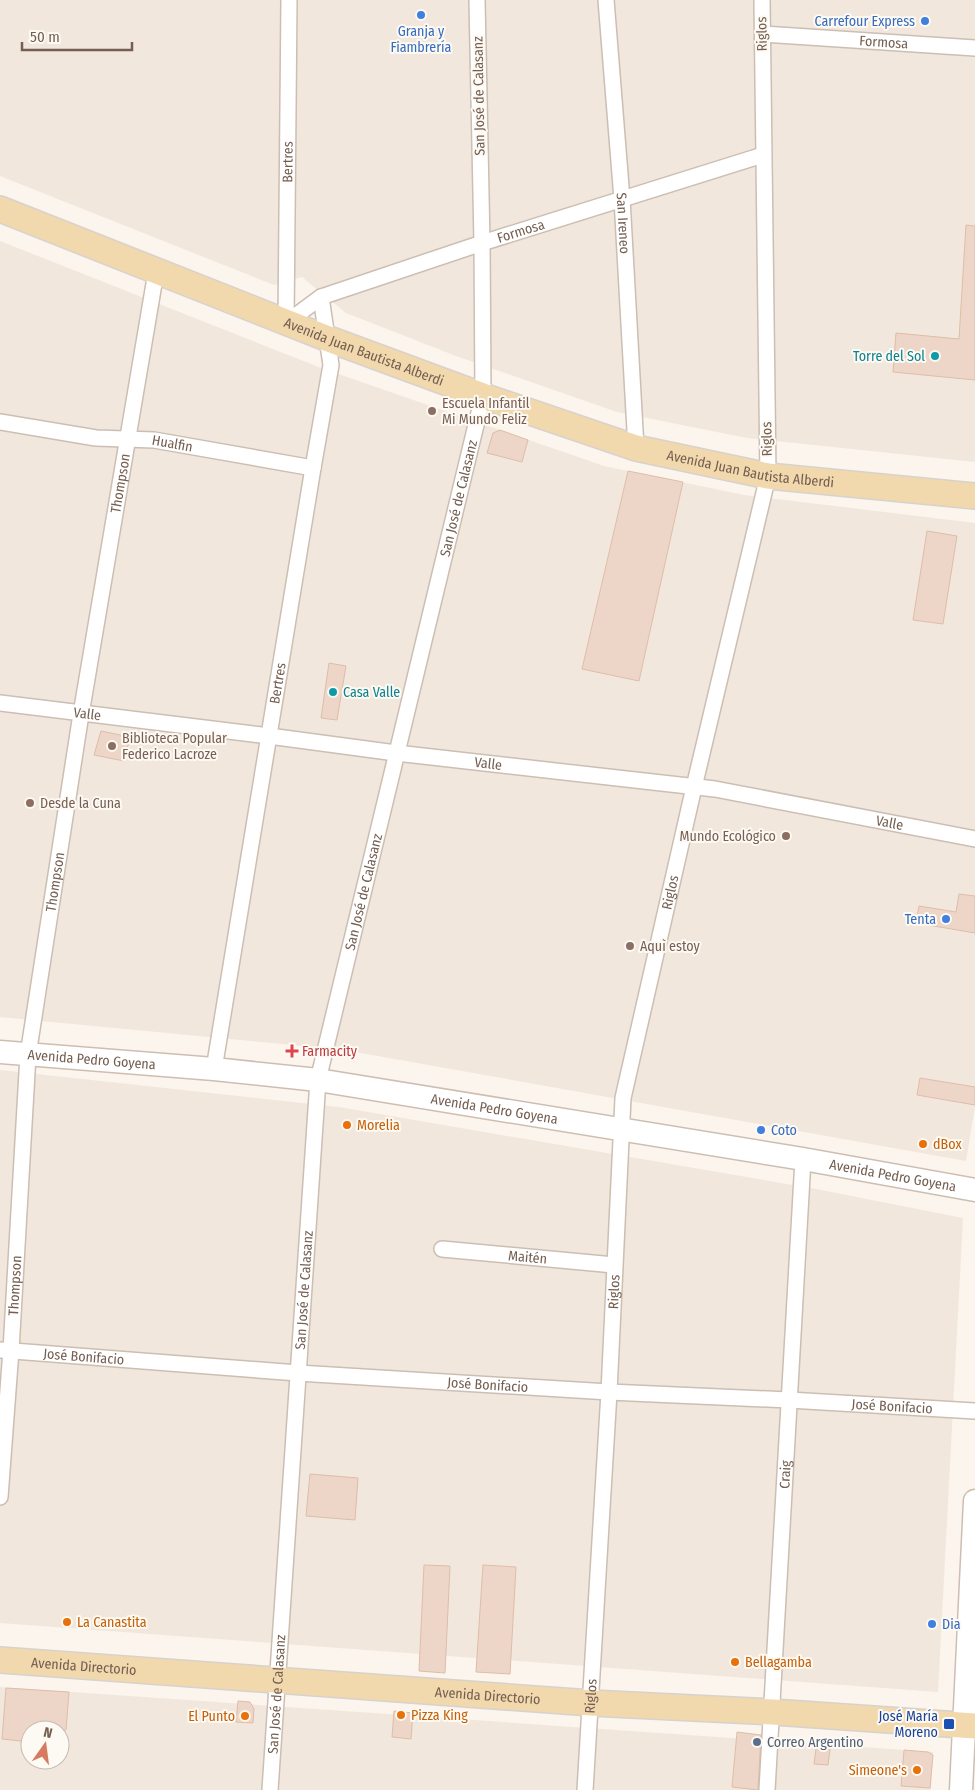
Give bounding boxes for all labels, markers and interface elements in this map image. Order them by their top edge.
marker: Granja y Fiambrería [415,9,427,21]
place label: Carrefour Express [814,13,915,30]
marker: Carrefour Express [919,15,931,27]
street label: Riglos [753,16,771,52]
scale bar [22,20,132,52]
place label: Granja y Fiambrería [391,23,452,56]
text: 50 m [30,28,60,46]
street label: Formosa [859,32,909,52]
street label: San José de Calasanz [469,36,489,156]
street label: Bertres [279,141,296,183]
street label: San Ireneo [613,192,634,254]
street label: Formosa [495,215,547,246]
street label: Avenida Juan Bautista Alberdi [282,314,446,389]
place label: Torre del Sol [853,348,925,365]
marker: Torre del Sol [929,350,941,362]
place label: Escuela Infantil Mi Mundo Feliz [442,395,530,428]
marker: Escuela Infantil Mi Mundo Feliz [426,405,438,417]
street label: Riglos [758,421,776,457]
street label: Hualfin [151,431,194,455]
street label: San José de Calasanz [436,438,481,558]
street label: Avenida Juan Bautista Alberdi [665,446,835,491]
street label: Thompson [107,452,134,514]
street label: Bertres [266,661,289,705]
place label: Casa Valle [343,684,400,701]
marker: Casa Valle [327,686,339,698]
street label: Valle [73,704,102,724]
place label: Biblioteca Popular Federico Lacroze [122,730,227,763]
marker: Biblioteca Popular Federico Lacroze [106,740,118,752]
street label: Valle [474,753,503,773]
place label: Desde la Cuna [40,795,121,812]
marker: Desde la Cuna [24,797,36,809]
street label: Valle [874,812,905,834]
place label: Mundo Ecológico [680,828,776,845]
marker: Mundo Ecológico [780,830,792,842]
street label: San José de Calasanz [341,831,386,952]
street label: Thompson [42,851,68,913]
street label: Riglos [658,873,682,911]
place label: Tenta [905,911,936,928]
marker: Tenta [940,913,952,925]
place label: Aquì estoy [640,938,701,955]
marker: Aquì estoy [624,940,636,952]
place label: Farmacity [302,1043,358,1060]
marker: Farmacity [286,1045,298,1057]
street label: Avenida Pedro Goyena [27,1046,156,1073]
street label: Avenida Pedro Goyena [430,1090,559,1127]
place label: Morelia [357,1117,400,1134]
marker: Morelia [341,1119,353,1131]
place label: Coto [771,1122,797,1139]
marker: Coto [755,1124,767,1136]
place label: dBox [933,1136,962,1153]
marker: dBox [917,1138,929,1150]
street label: Avenida Pedro Goyena [828,1155,958,1195]
street label: San José de Calasanz [291,1230,316,1350]
street label: Maitén [507,1247,548,1267]
street label: Thompson [4,1255,25,1316]
street label: Riglos [604,1274,623,1310]
street label: José Bonifacio [43,1345,125,1368]
street label: José Bonifacio [447,1374,529,1396]
street label: José Bonifacio [851,1395,933,1417]
street label: Craig [776,1459,794,1489]
place label: La Canastita [77,1614,147,1631]
marker: La Canastita [61,1616,73,1628]
place label: Dia [942,1616,961,1633]
marker: Dia [926,1618,938,1630]
street label: San José de Calasanz [264,1634,289,1754]
street label: Avenida Directorio [30,1654,137,1678]
place label: Bellagamba [745,1654,812,1671]
marker: Bellagamba [729,1656,741,1668]
street label: Riglos [581,1678,600,1714]
street label: Avenida Directorio [434,1683,541,1708]
place label: Pizza King [411,1707,468,1724]
place label: El Punto [188,1708,235,1725]
place label: José María Moreno [879,1708,938,1741]
marker: Pizza King [395,1709,407,1721]
marker: El Punto [239,1710,251,1722]
marker: José María Moreno [942,1717,956,1731]
north arrow [20,1720,70,1770]
text: N [42,1724,54,1742]
place label: Correo Argentino [767,1734,864,1751]
marker: Correo Argentino [751,1736,763,1748]
place label: Simeone's [849,1762,907,1779]
marker: Simeone's [911,1764,923,1776]

